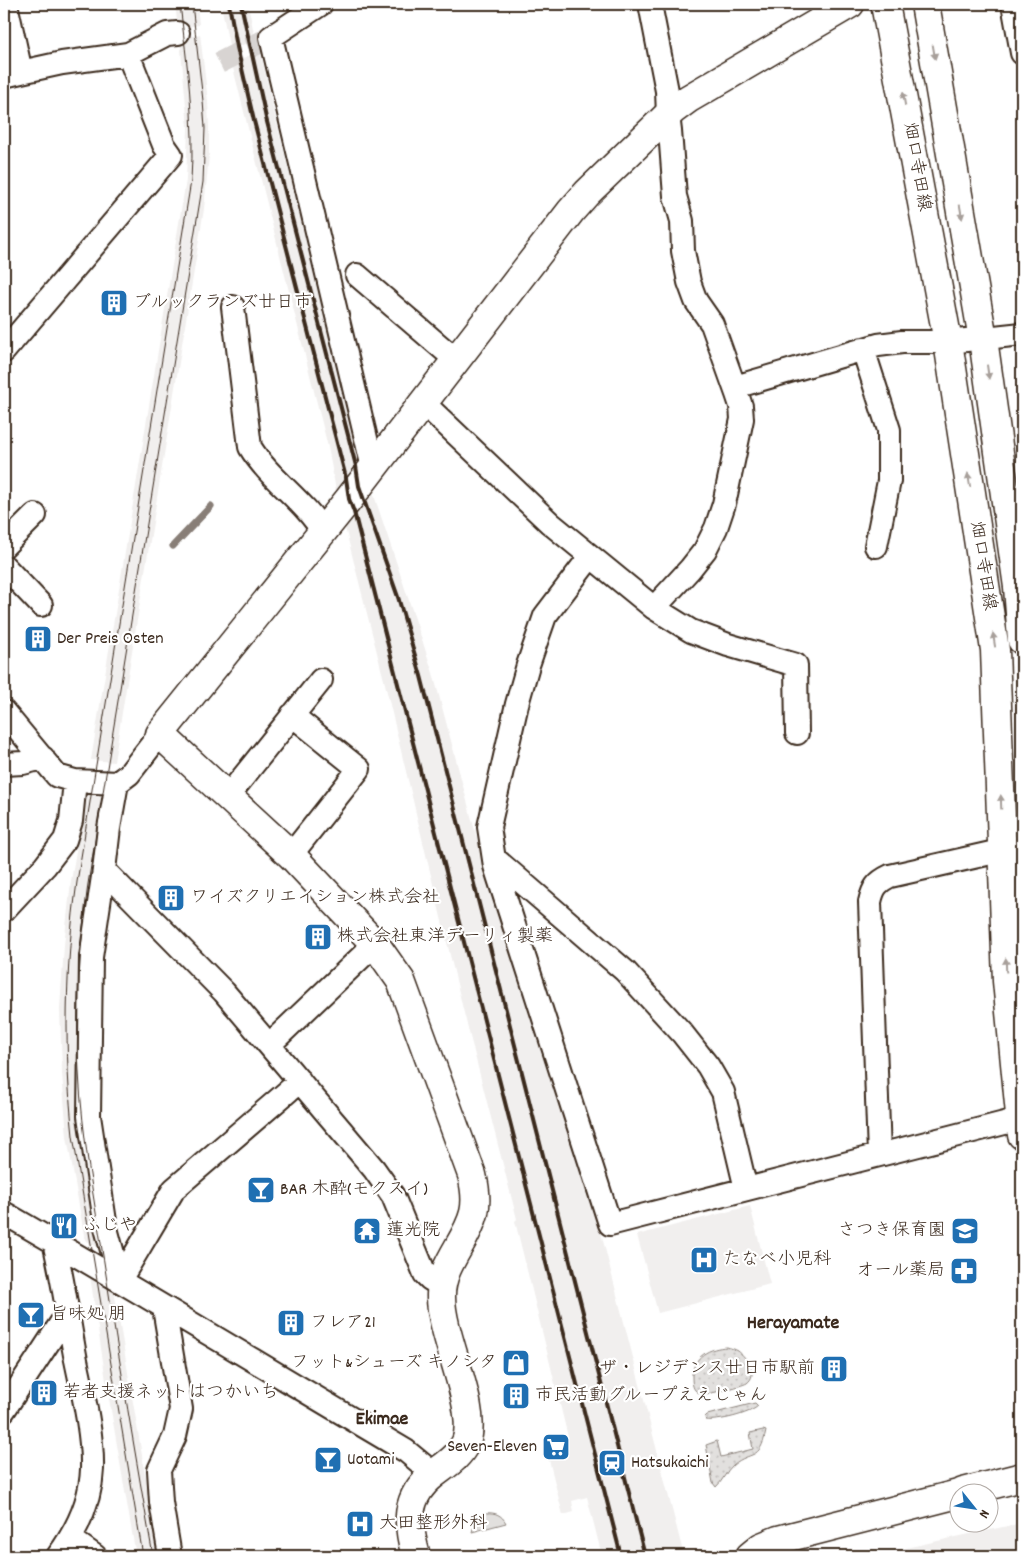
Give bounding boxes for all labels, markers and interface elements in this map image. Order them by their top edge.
one-way arrow [930,44,938,60]
one-way arrow [899,91,907,107]
street label: 畑口寺田線 [896,121,936,213]
one-way arrow [958,204,966,220]
building icon: ブルックランズ廿日市 [99,288,129,318]
place label: ブルックランズ廿日市 [133,291,312,316]
one-way arrow [984,365,992,381]
one-way arrow [965,471,973,487]
street label: 畑口寺田線 [963,520,1001,612]
building icon: Der Preis Osten [23,624,53,654]
place label: Der Preis Osten [57,627,164,652]
one-way arrow [989,632,997,648]
one-way arrow [996,794,1004,810]
building icon: ワイズクリエイション株式会社 [156,883,186,913]
place label: ワイズクリエイション株式会社 [190,886,440,911]
building icon: 株式会社東洋デーリィ製薬 [303,922,333,952]
place label: 株式会社東洋デーリィ製薬 [337,925,553,950]
one-way arrow [1002,957,1010,973]
bar icon: BAR 木酔(モクスイ) [246,1175,276,1205]
place label: BAR 木酔(モクスイ) [280,1178,428,1203]
restaurant icon: ふじや [49,1211,79,1241]
place label: ふじや [83,1214,137,1239]
temple icon: 蓮光院 [352,1216,382,1246]
school or university icon: さつき保育園 [950,1216,980,1246]
place label: 蓮光院 [386,1219,440,1244]
place label: さつき保育園 [838,1219,946,1244]
hospital icon: たなべ小児科 [689,1245,719,1275]
place label: たなべ小児科 [723,1248,831,1273]
pharmacy icon: オール薬局 [949,1256,979,1286]
place label: オール薬局 [856,1259,945,1284]
bar icon: 旨味処 朋 [16,1300,46,1330]
place label: 旨味処 朋 [50,1303,126,1328]
building icon: フレア21 [276,1308,306,1338]
district label: Herayamate [747,1310,840,1338]
place label: フレア21 [310,1311,376,1336]
shop icon: フット&シューズ キノシタ [501,1348,531,1378]
place label: フット&シューズ キノシタ [291,1351,497,1376]
building icon: ザ・レジデンス廿日市駅前 [819,1354,849,1384]
place label: ザ・レジデンス廿日市駅前 [599,1357,815,1382]
building icon: 若者支援ネットはつかいち [29,1378,59,1408]
place label: 若者支援ネットはつかいち [63,1381,278,1406]
building icon: 市民活動グループええじゃん [501,1381,531,1411]
place label: 市民活動グループええじゃん [535,1384,767,1409]
district label: Ekimae [356,1406,409,1434]
supermarket icon: Seven-Eleven [541,1432,571,1462]
place label: Seven-Eleven [447,1435,537,1460]
bar icon: Uotami [313,1445,343,1475]
place label: Uotami [347,1448,394,1473]
station icon: Hatsukaichi [597,1448,627,1478]
place label: Hatsukaichi [631,1451,709,1476]
north arrow [948,1482,998,1532]
text: N [973,1506,994,1522]
hospital icon: 大田整形外科 [345,1509,375,1539]
place label: 大田整形外科 [379,1512,487,1537]

